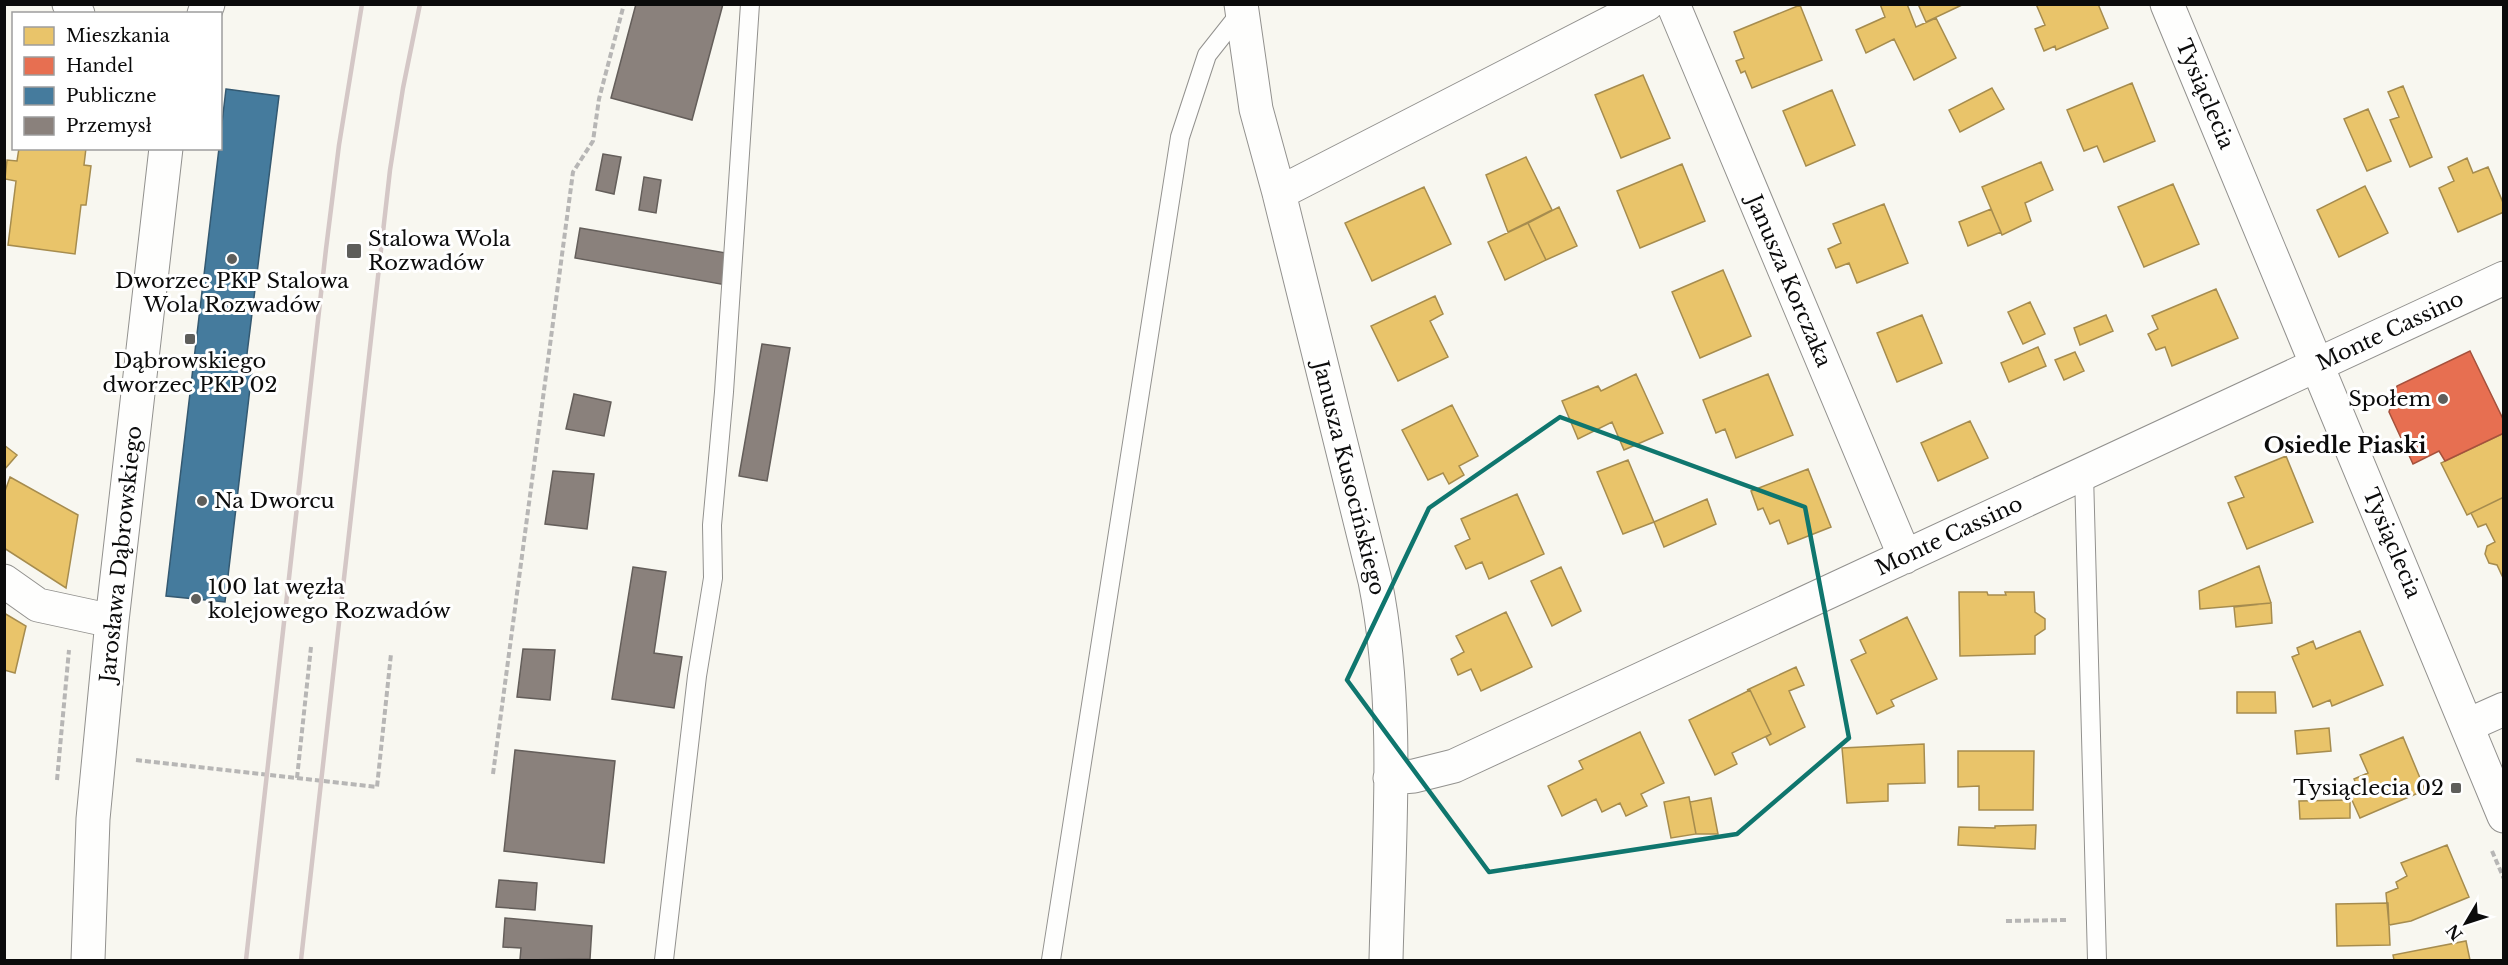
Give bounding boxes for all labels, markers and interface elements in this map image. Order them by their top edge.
legend [12,12,222,150]
text: Mieszkania [66,25,170,47]
street label: Tysiąclecia [2170,35,2240,153]
text: Handel [66,55,133,77]
text: Publiczne [66,85,157,107]
text: Przemysł [66,115,152,137]
street label: Janusza Korczaka [1740,188,1837,371]
place label: Stalowa Wola Rozwadów [368,226,511,276]
marker: Stalowa Wola Rozwadów [345,242,363,260]
marker: Dworzec PKP Stalowa Wola Rozwadów [225,252,239,266]
place label: Dworzec PKP Stalowa Wola Rozwadów [115,268,349,318]
street label: Monte Cassino [2312,286,2468,376]
marker: Dąbrowskiego dworzec PKP 02 [183,332,197,346]
place label: Dąbrowskiego dworzec PKP 02 [103,348,277,398]
street label: Janusza Kusocińskiego [1307,355,1391,598]
place label: Społem [2348,386,2431,412]
marker: Społem [2436,392,2450,406]
street label: Jarosława Dąbrowskiego [94,424,147,687]
district label: Osiedle Piaski [2264,432,2426,459]
street label: Tysiąclecia [2357,484,2427,602]
place label: Na Dworcu [214,488,335,514]
street label: Monte Cassino [1871,491,2027,581]
marker: Na Dworcu [195,494,209,508]
place label: 100 lat węzła kolejowego Rozwadów [208,574,451,624]
marker: 100 lat węzła kolejowego Rozwadów [189,592,203,606]
place label: Tysiąclecia 02 [2293,775,2444,801]
marker: Tysiąclecia 02 [2449,781,2463,795]
north arrow [2436,893,2496,953]
text: N [2442,920,2467,945]

